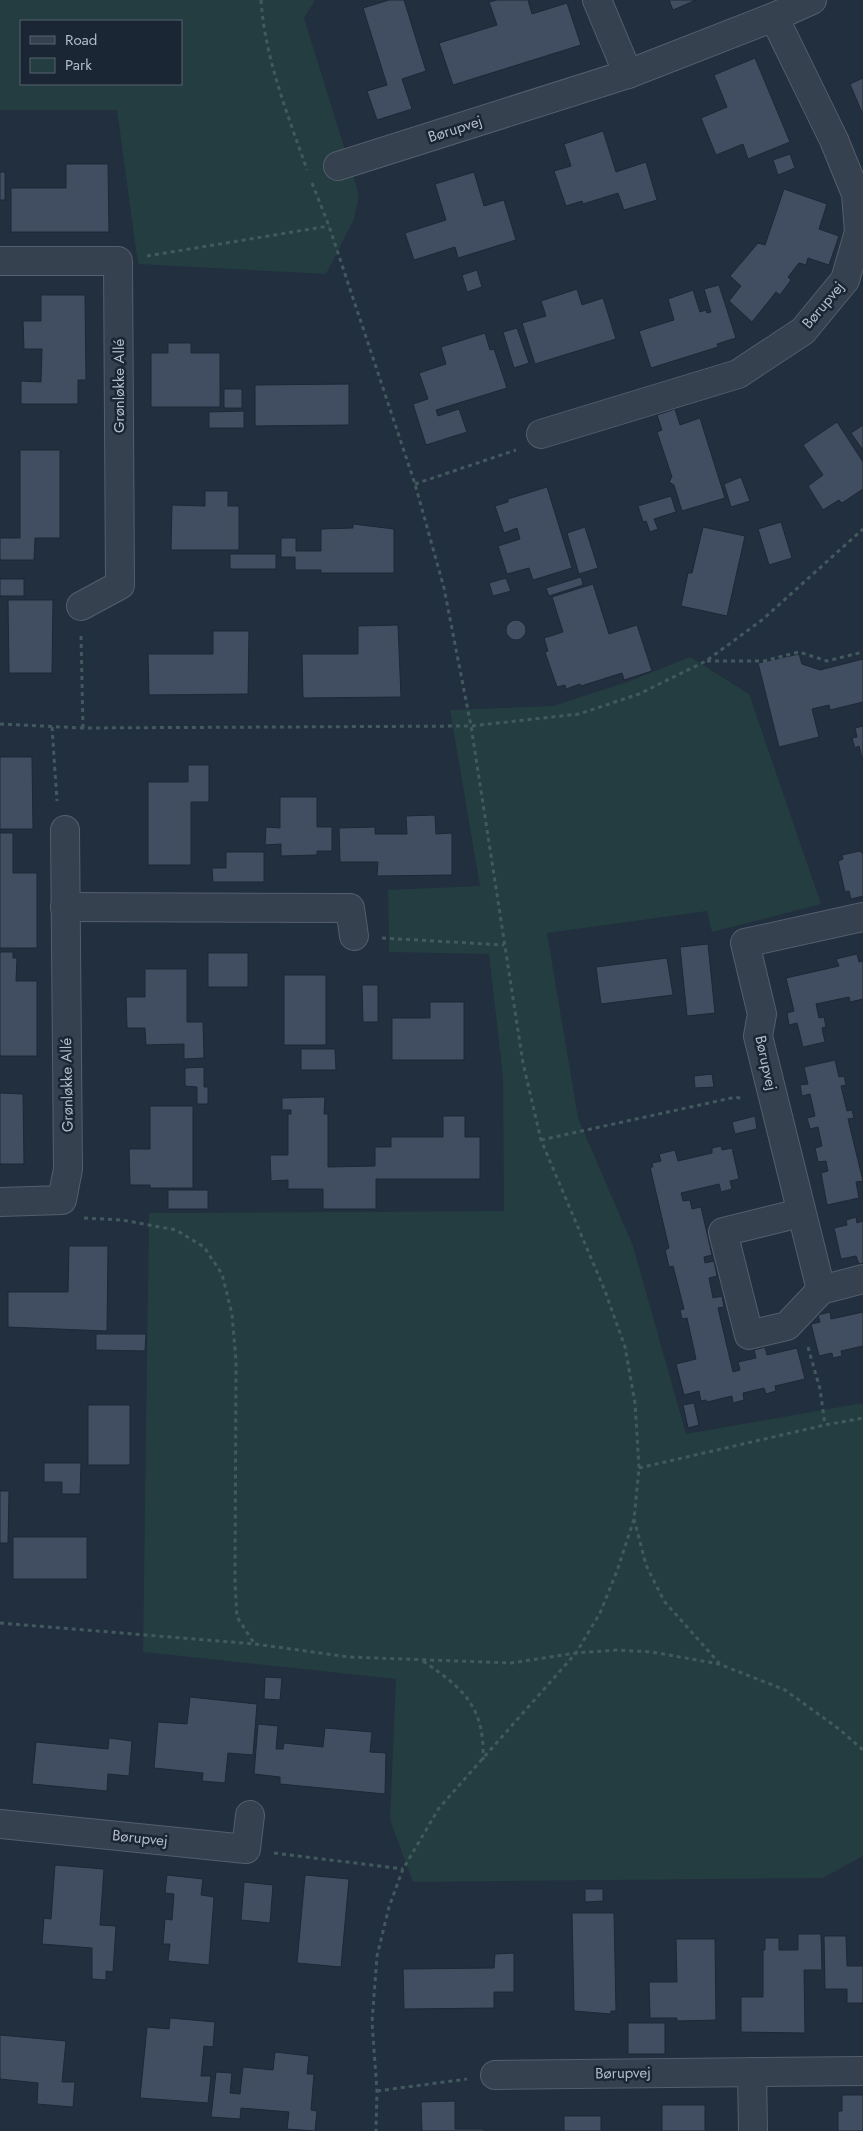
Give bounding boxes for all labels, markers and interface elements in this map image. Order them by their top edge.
legend [20,20,182,85]
text: Road [65,29,97,51]
text: Park [65,54,92,76]
street label: Børupvej [425,110,485,148]
street label: Børupvej [797,277,849,333]
street label: Grønløkke Allé [108,339,130,433]
street label: Børupvej [749,1033,783,1093]
street label: Grønløkke Allé [55,1037,79,1132]
street label: Børupvej [111,1824,169,1852]
street label: Børupvej [595,2062,651,2084]

